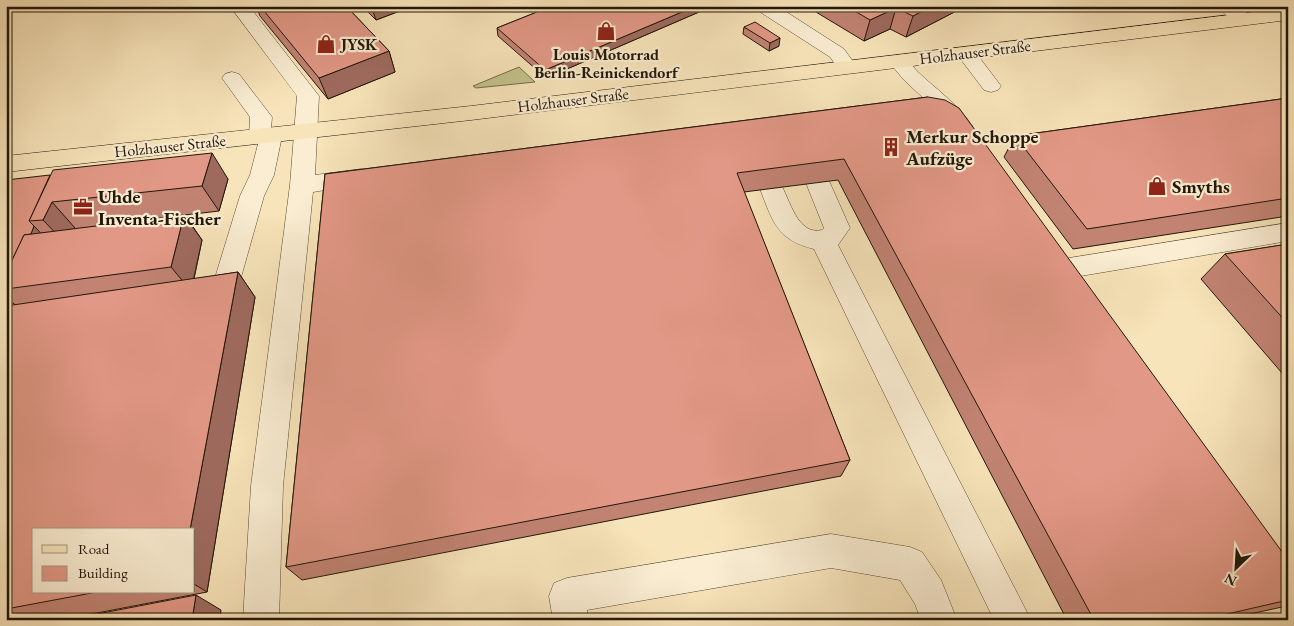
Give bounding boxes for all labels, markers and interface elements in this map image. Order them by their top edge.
shop icon: Louis Motorrad Berlin-Reinickendorf [595,20,617,42]
shop icon: JYSK [315,33,337,55]
place label: JYSK [339,34,378,55]
street label: Holzhauser Straße [918,35,1032,69]
place label: Louis Motorrad Berlin-Reinickendorf [534,44,680,83]
street label: Holzhauser Straße [516,83,630,117]
place label: Merkur Schoppe Aufzüge [905,124,1038,171]
street label: Holzhauser Straße [113,130,227,162]
building icon: Merkur Schoppe Aufzüge [880,136,902,158]
place label: Smyths [1172,174,1230,199]
shop icon: Smyths [1146,175,1168,197]
place label: Uhde Inventa-Fischer [98,184,221,231]
office icon: Uhde Inventa-Fischer [72,196,94,218]
legend [32,528,195,594]
text: Road [78,539,110,558]
north arrow [1212,544,1262,594]
text: Building [78,563,128,582]
text: N [1221,569,1239,590]

